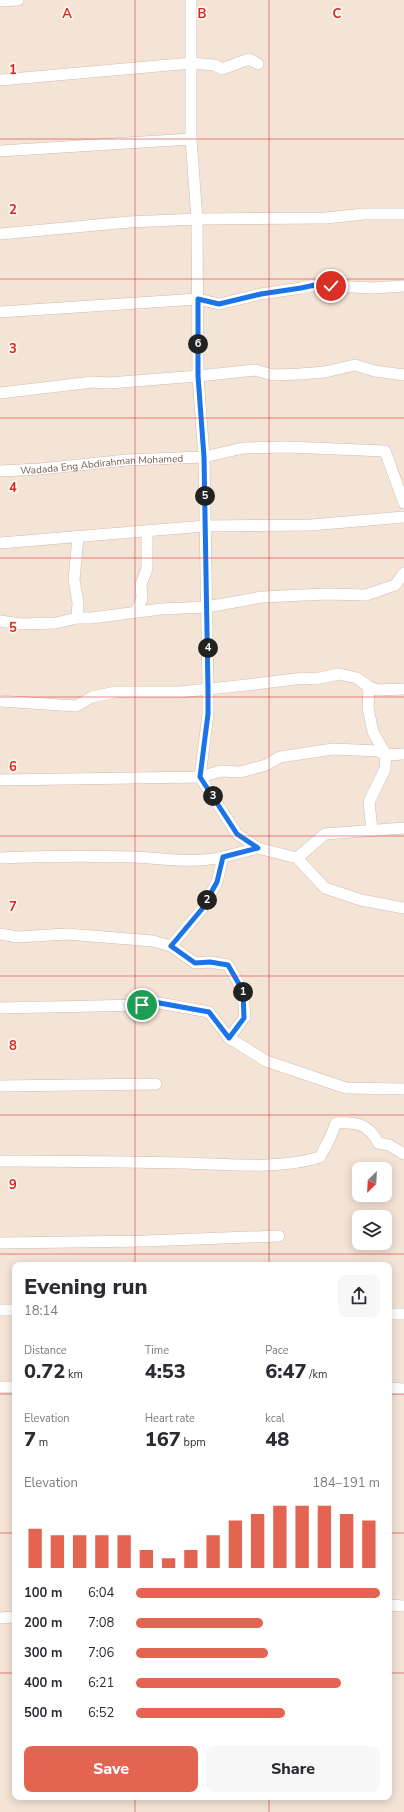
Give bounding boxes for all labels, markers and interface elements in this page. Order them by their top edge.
text: A [62,5,72,23]
text: B [198,5,207,23]
text: C [333,5,342,23]
text: 1 [9,61,17,79]
text: 2 [9,201,17,219]
pin [314,269,348,303]
icon: check [320,275,342,297]
pin: 6 [188,334,208,354]
text: 6 [195,336,201,351]
text: 3 [9,340,17,358]
street label: Wadada Eng Abdirahman Mohamed [20,452,184,478]
text: 4 [9,479,17,497]
pin: 5 [195,486,215,506]
text: 5 [202,488,208,503]
text: 5 [9,619,17,637]
pin: 4 [198,638,218,658]
text: 4 [205,640,211,655]
text: 6 [9,758,17,776]
pin: 3 [203,786,223,806]
text: 3 [210,788,216,803]
pin: 2 [197,890,217,910]
text: 2 [204,892,210,907]
text: 7 [9,898,17,916]
pin: 1 [233,982,253,1002]
text: 1 [240,984,246,999]
pin [125,988,159,1022]
icon: arrive [131,994,153,1016]
text: 8 [9,1037,17,1055]
north arrow [352,1162,392,1202]
map controls [352,1162,392,1250]
text: 9 [9,1176,17,1194]
button: layers [352,1210,392,1250]
text: Evening run [24,1272,148,1302]
button: share [338,1275,380,1317]
text: 18:14 [24,1302,58,1320]
text: Distance [24,1343,67,1358]
text: Time [145,1343,169,1358]
text: Pace [265,1343,289,1358]
text: 0.72 [24,1358,65,1385]
text: 4:53 [145,1358,186,1385]
text: 6:47 [265,1358,307,1385]
text: km [65,1367,83,1382]
text: /km [307,1367,327,1382]
text: Elevation [24,1411,70,1426]
text: Heart rate [145,1411,195,1426]
text: kcal [265,1411,285,1426]
text: 7 [24,1426,36,1453]
text: 167 [145,1426,181,1453]
text: 48 [265,1426,289,1453]
text: m [36,1435,48,1450]
text: bpm [181,1435,206,1450]
text: Elevation [24,1474,78,1492]
text: 184–191 m [312,1474,380,1492]
text: 100 m [24,1584,62,1602]
text: 6:04 [88,1584,114,1602]
text: 200 m [24,1614,62,1632]
text: 7:08 [88,1614,114,1632]
text: 300 m [24,1644,62,1662]
text: 7:06 [88,1644,114,1662]
text: 400 m [24,1674,62,1692]
text: 6:21 [88,1674,114,1692]
text: 500 m [24,1704,62,1722]
text: 6:52 [88,1704,114,1722]
button: Save [24,1746,198,1792]
button: Share [206,1746,380,1792]

